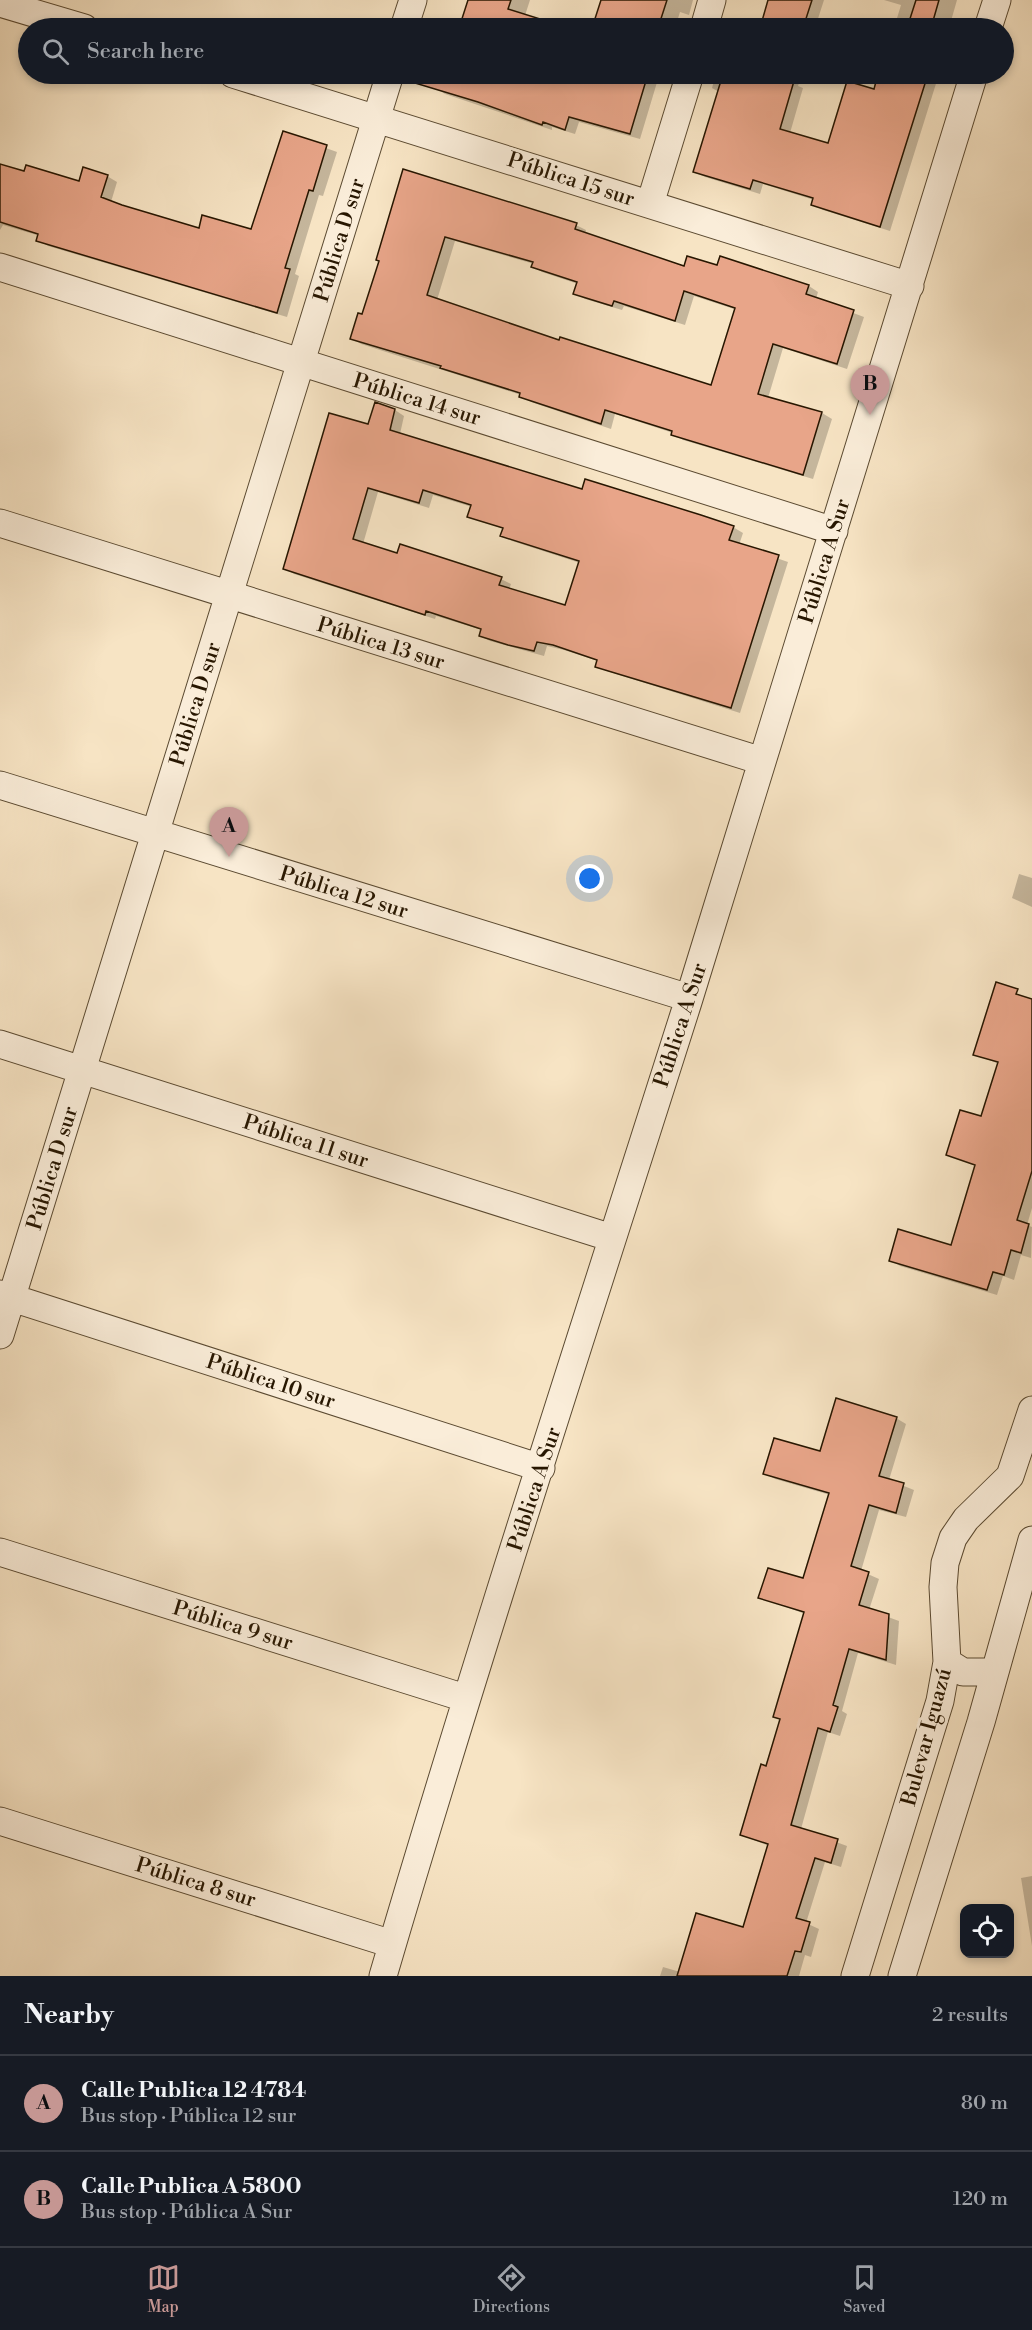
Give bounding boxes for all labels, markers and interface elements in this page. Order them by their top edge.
search box [18,18,1014,84]
icon: search [39,35,72,68]
text: Search here [87,38,204,65]
street label: Pública 15 sur [504,147,638,213]
street label: Pública D sur [309,175,371,305]
pin: B [850,366,890,415]
street label: Pública 14 sur [350,368,484,432]
street label: Pública A Sur [794,496,856,627]
street label: Pública 13 sur [314,612,448,676]
street label: Pública D sur [165,639,227,769]
pin: A [210,808,248,857]
street label: Pública 12 sur [276,861,411,925]
your location [575,864,604,893]
street label: Pública A Sur [649,960,713,1091]
street label: Pública D sur [22,1103,84,1233]
street label: Pública 11 sur [240,1109,372,1174]
street label: Pública 10 sur [203,1349,338,1415]
street label: Pública A Sur [503,1424,567,1555]
street label: Pública 9 sur [169,1595,296,1657]
street label: Bulevar Iguazú [896,1666,958,1810]
street label: Pública 8 sur [132,1852,259,1914]
map controls [960,1904,1014,1958]
button: locate [960,1904,1014,1958]
text: Nearby [24,1999,114,2031]
text: 2 results [932,2003,1008,2028]
text: Calle Publica 12 4784 [81,2077,306,2104]
text: A [36,2091,51,2116]
text: 80 m [961,2091,1008,2116]
text: Bus stop · Pública 12 sur [81,2104,296,2129]
text: Calle Publica A 5800 [81,2173,301,2200]
text: B [36,2187,51,2212]
text: 120 m [953,2187,1008,2212]
text: Bus stop · Pública A Sur [81,2200,292,2225]
tab: Map [147,2261,180,2317]
tab: Directions [473,2261,550,2317]
tab: Saved [843,2261,885,2317]

